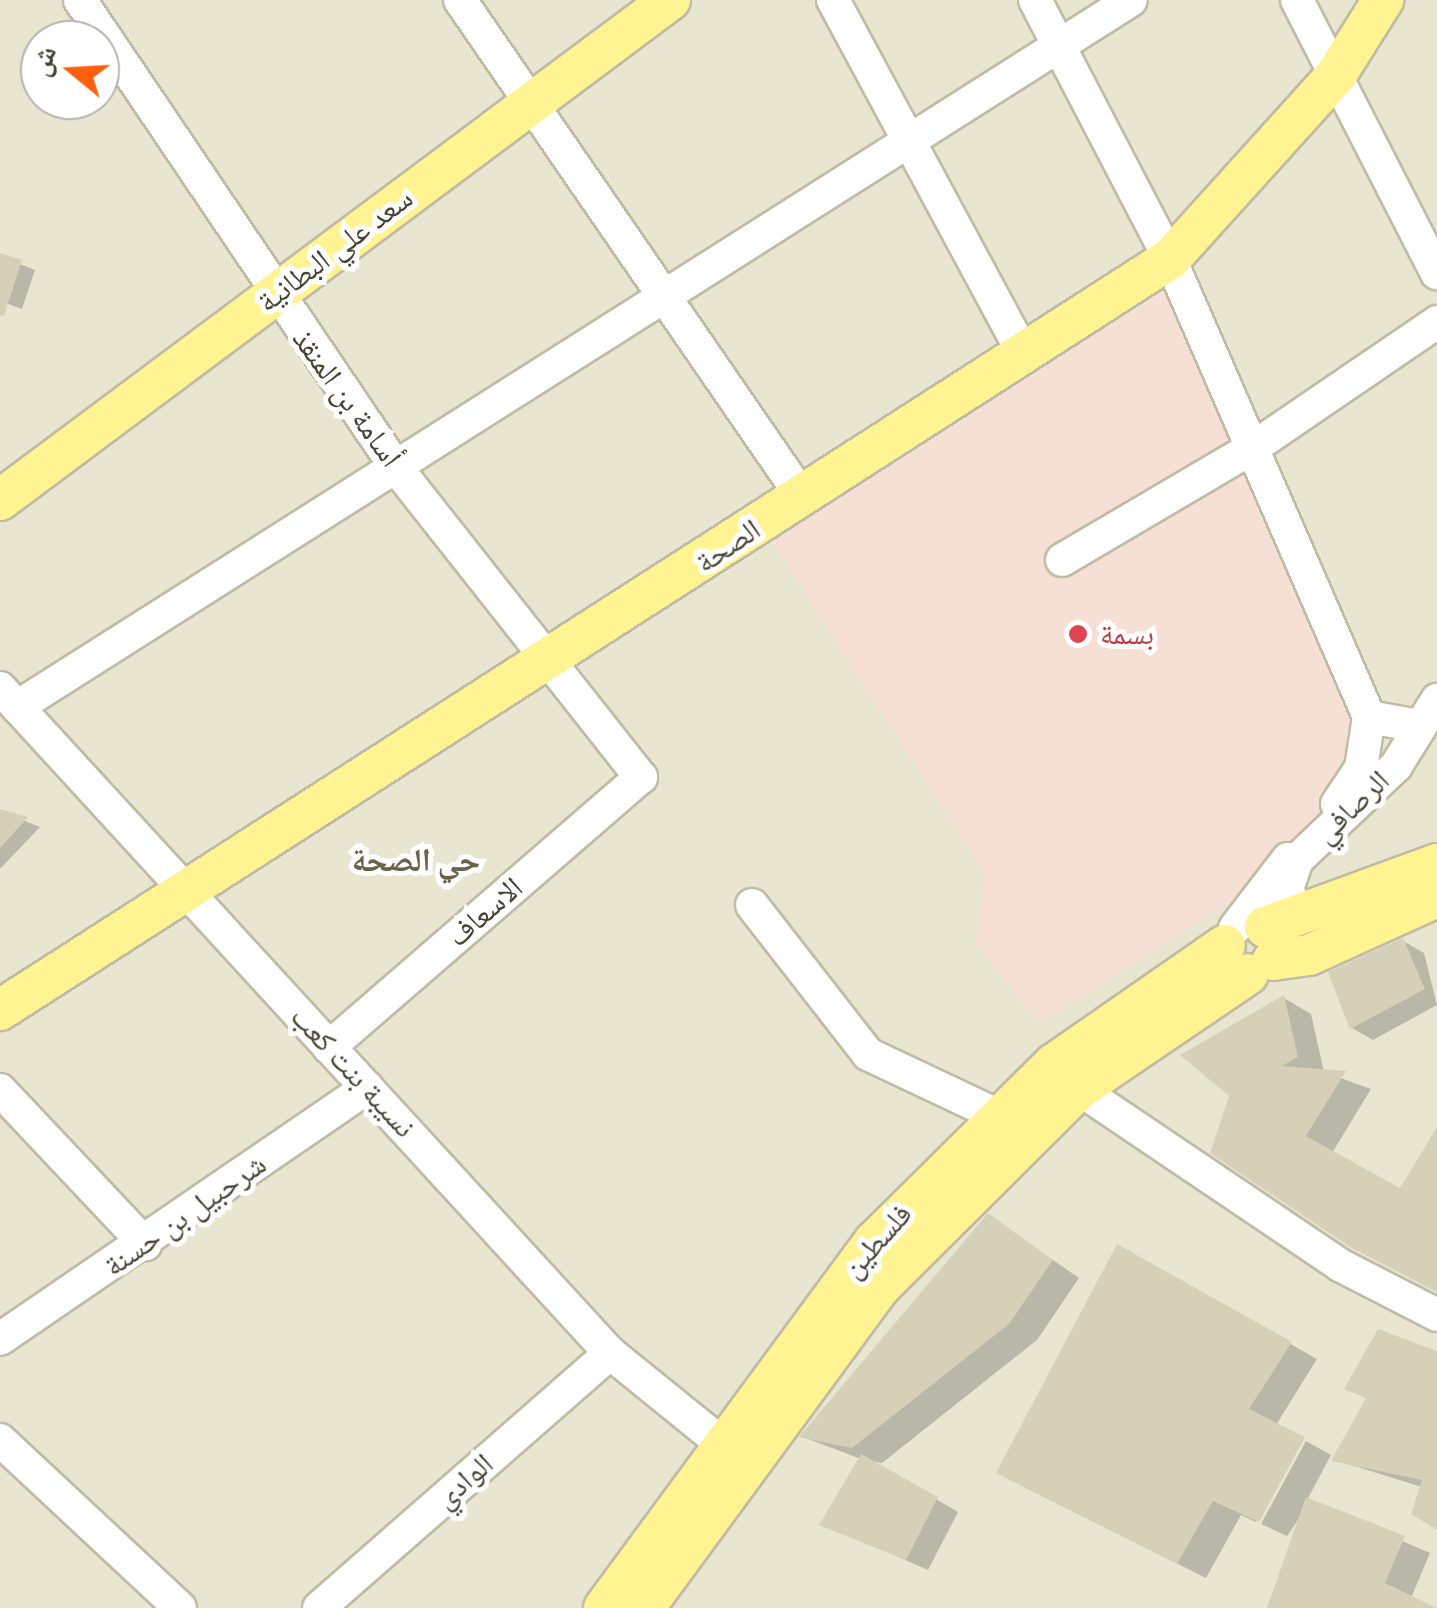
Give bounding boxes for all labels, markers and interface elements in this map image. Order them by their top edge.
north arrow [20,20,120,120]
text: ش [23,42,63,80]
street label: سعد علي البطانية [250,180,420,320]
street label: أسامة بن المنقذ [285,322,409,474]
street label: الصحة [689,511,767,581]
place label: بسمة [1100,616,1154,652]
marker: بسمة [1065,621,1091,647]
street label: الرصافي [1307,763,1397,851]
district label: حي الصحة [352,841,480,879]
street label: الاسعاف [440,870,530,954]
street label: نسيبة بنت كعب [283,999,423,1145]
street label: شرحبيل بن حسنة [97,1146,273,1284]
street label: فلسطين [834,1197,920,1285]
street label: الوادي [427,1446,501,1516]

